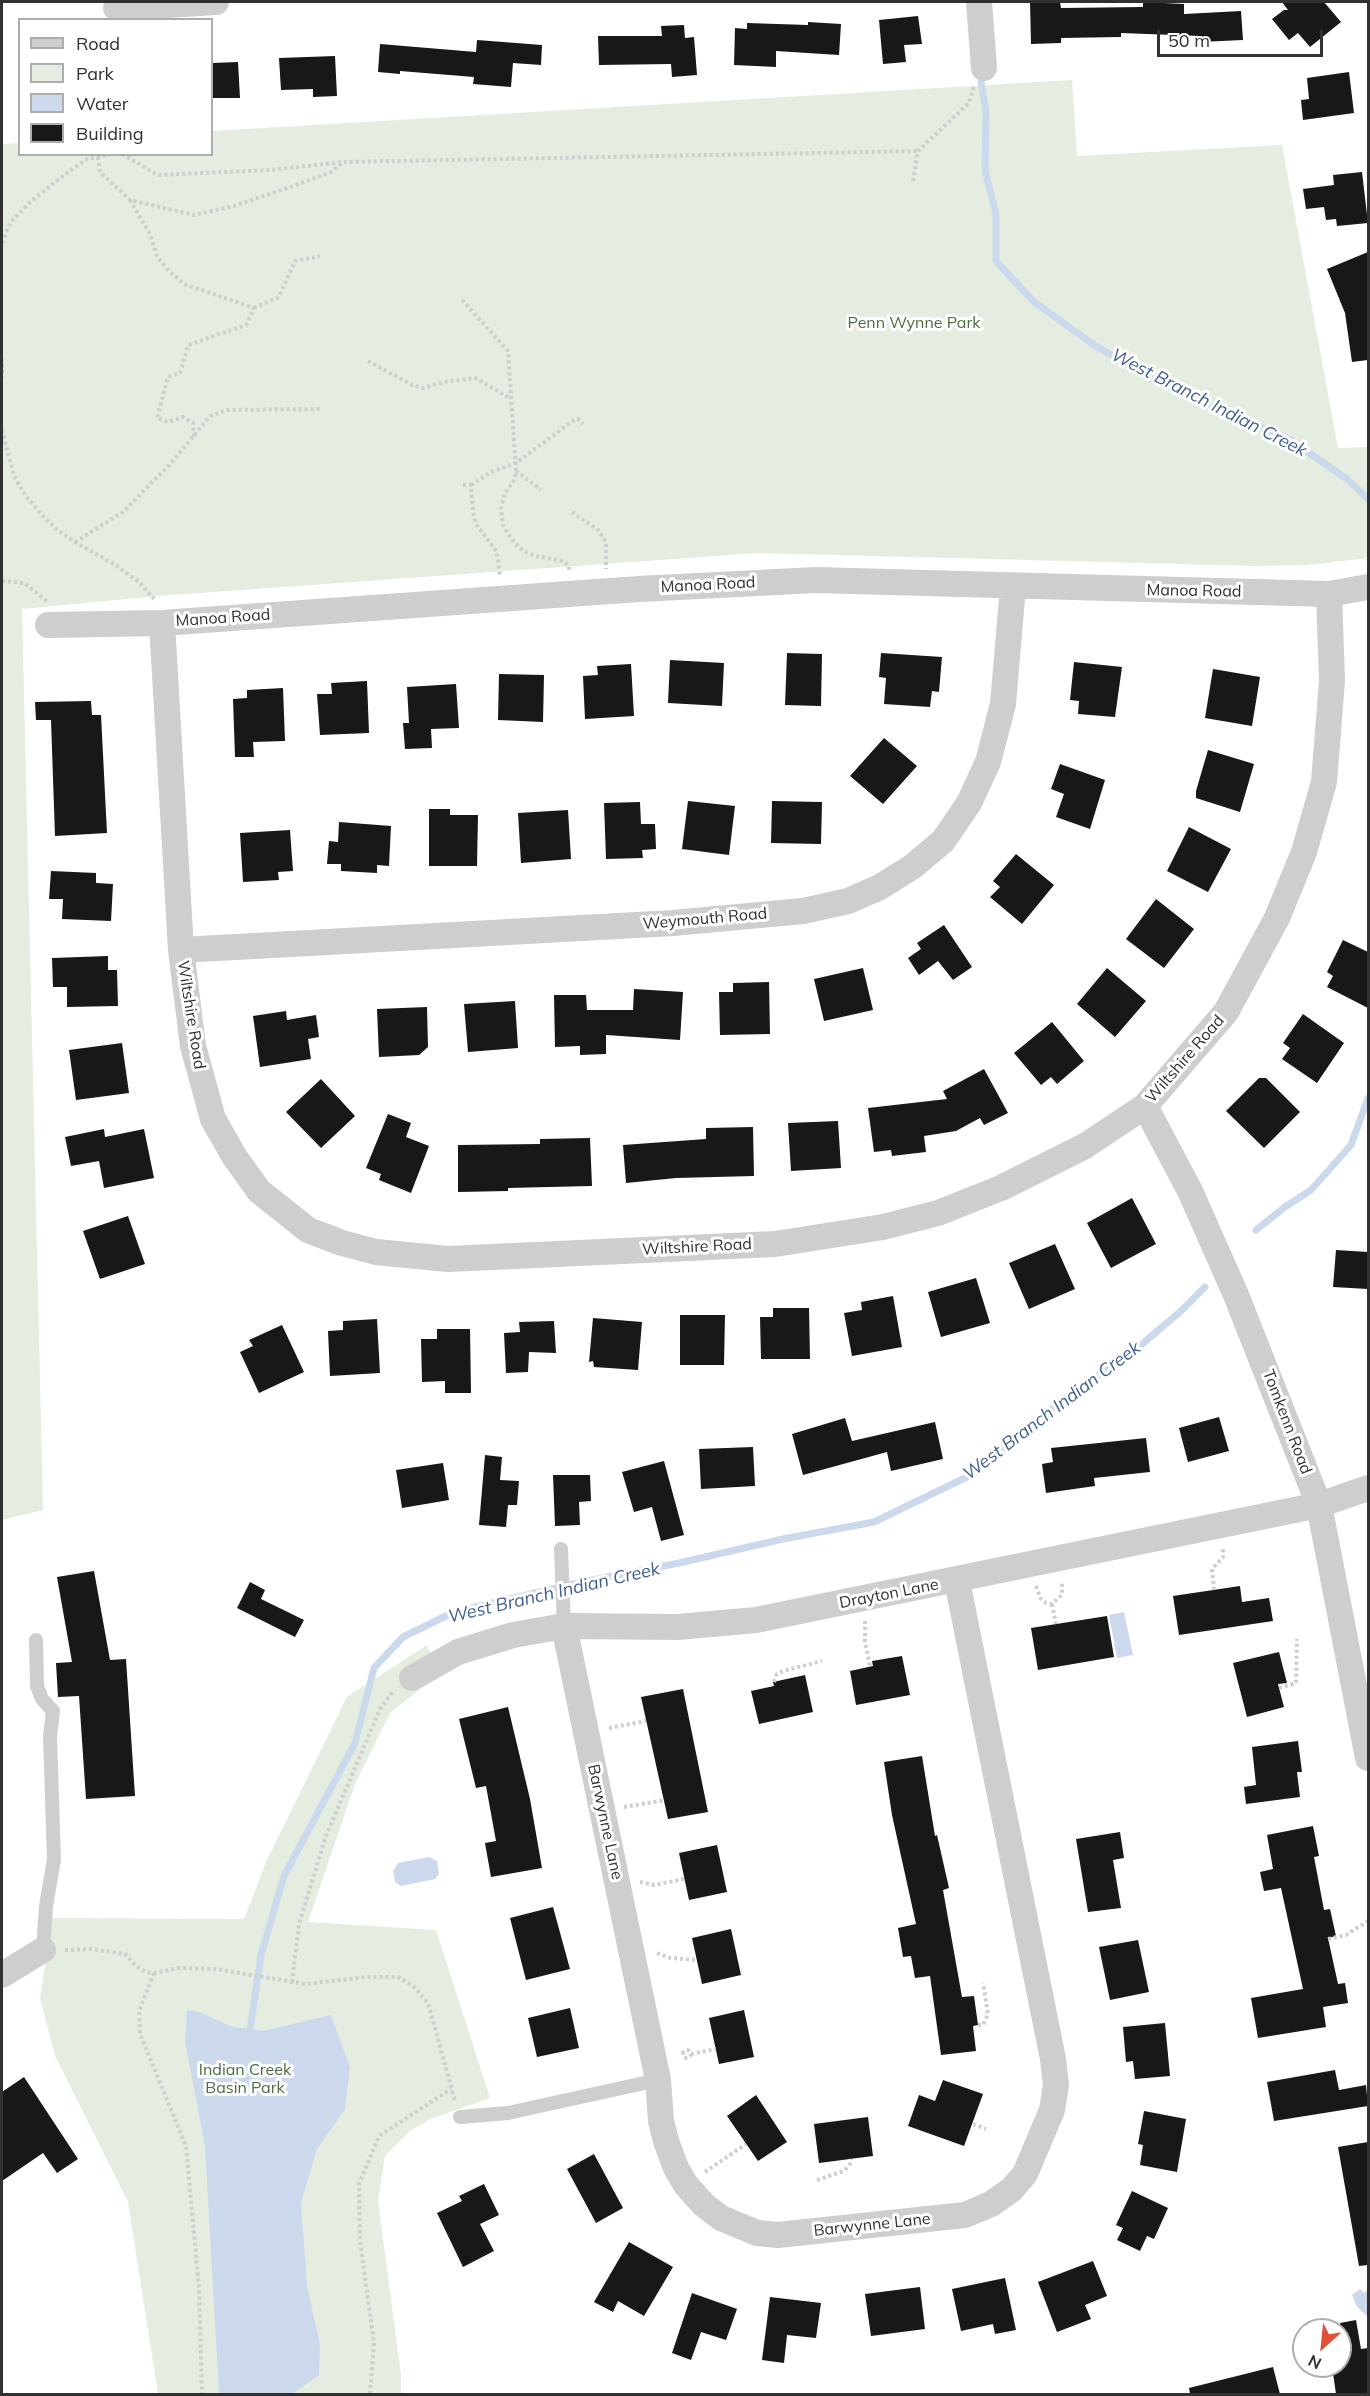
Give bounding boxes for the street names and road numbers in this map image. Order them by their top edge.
street label: Manoa Road [660,573,756,597]
street label: Manoa Road [1146,581,1242,601]
street label: Manoa Road [175,605,271,631]
street label: Weymouth Road [642,904,768,934]
street label: Wiltshire Road [173,959,209,1071]
street label: Wiltshire Road [1142,1011,1228,1107]
street label: Wiltshire Road [642,1235,752,1259]
street label: Tomkenn Road [1258,1367,1316,1477]
street label: Drayton Lane [838,1575,940,1613]
street label: Barwynne Lane [583,1763,627,1881]
street label: Barwynne Lane [813,2209,931,2241]

